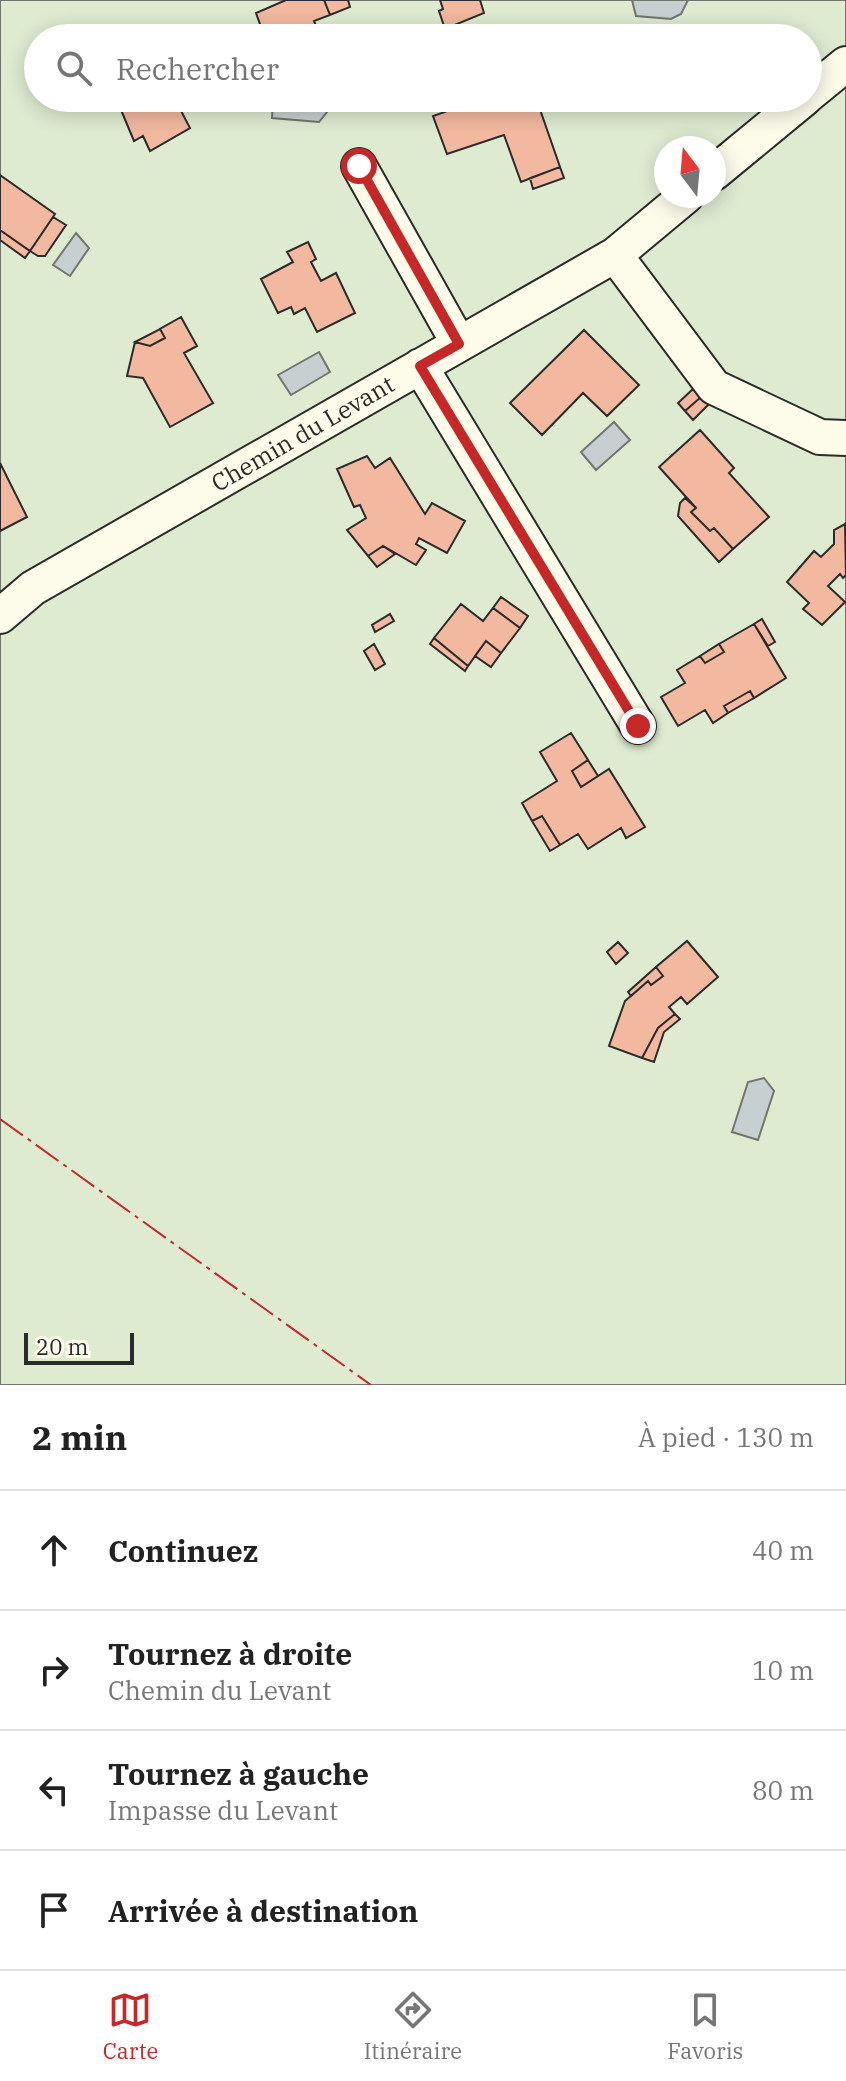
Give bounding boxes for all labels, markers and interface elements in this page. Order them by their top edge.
search box [24,24,822,112]
icon: search [52,46,96,90]
text: Rechercher [116,49,279,88]
north arrow [654,136,726,208]
route start [341,148,377,184]
street label: Chemin du Levant [205,368,400,499]
route end [620,708,656,744]
scale bar [24,1329,134,1365]
text: 20 m [36,1332,88,1361]
text: 2 min [32,1415,127,1459]
text: À pied · 130 m [638,1420,814,1454]
icon: ahead [32,1528,76,1572]
text: Continuez [108,1531,258,1570]
text: 40 m [752,1533,814,1567]
text: Tournez à droite [108,1634,352,1673]
icon: right [32,1648,76,1692]
text: 10 m [752,1653,814,1687]
text: Chemin du Levant [108,1673,332,1707]
text: Tournez à gauche [108,1754,369,1793]
icon: left [32,1768,76,1812]
text: 80 m [752,1773,814,1807]
text: Impasse du Levant [108,1793,338,1827]
icon: arrive [32,1888,76,1932]
text: Arrivée à destination [108,1891,418,1930]
tab: Carte [103,1988,158,2065]
tab: Itinéraire [364,1988,462,2065]
tab: Favoris [667,1988,743,2065]

